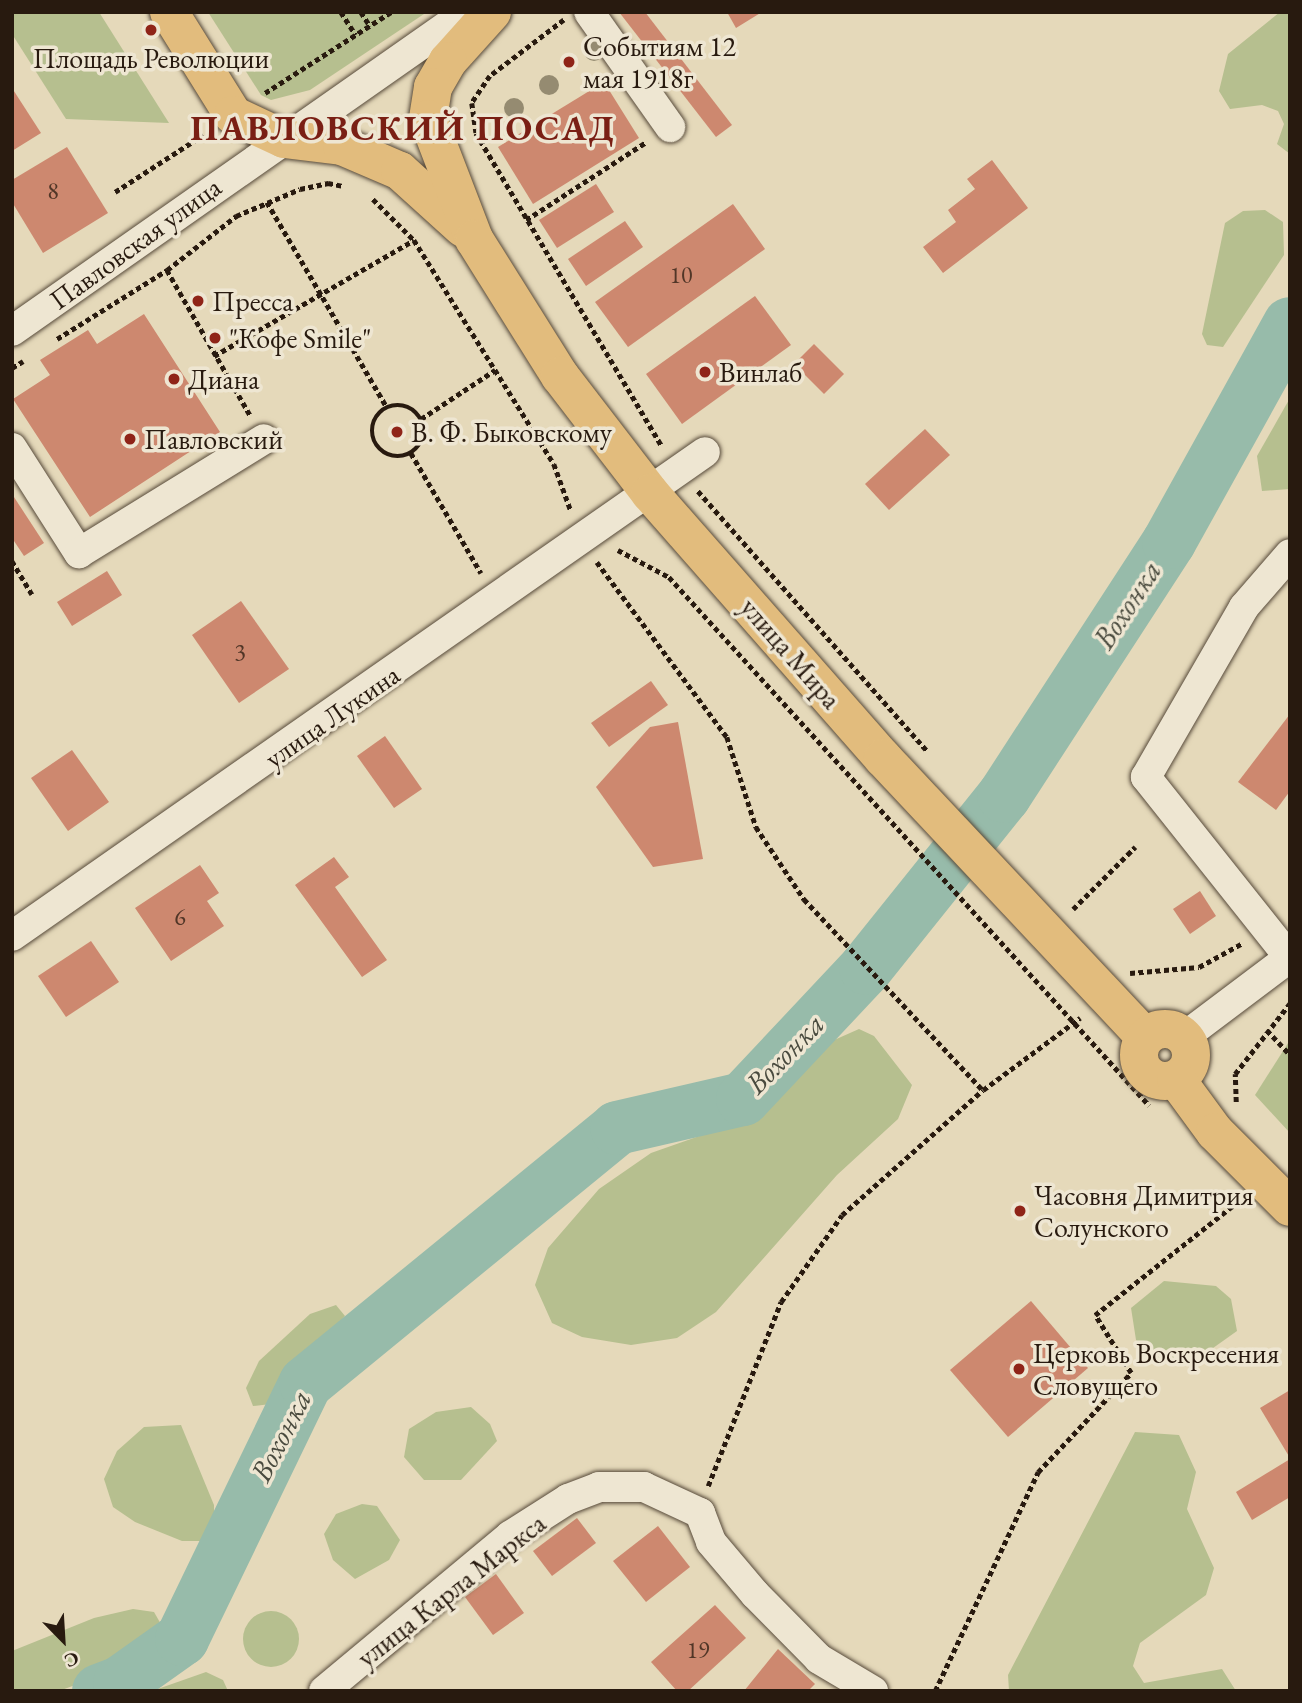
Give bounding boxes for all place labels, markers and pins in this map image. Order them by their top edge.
marker: Площадь Революции [143,22,159,38]
place label: Событиям 12 мая 1918г [583,29,736,95]
place label: Площадь Революции [33,41,269,75]
marker: Событиям 12 мая 1918г [561,54,577,70]
place label: Пресса [212,284,293,318]
marker: Пресса [190,293,206,309]
place label: "Кофе Smile" [229,321,371,355]
marker: "Кофе Smile" [207,330,223,346]
place label: Винлаб [719,355,802,389]
place label: Диана [188,362,259,396]
marker: Винлаб [697,364,713,380]
marker: Диана [166,371,182,387]
place label: В. Ф. Быковскому [411,415,612,449]
place label: Павловский [144,422,283,456]
marker: В. Ф. Быковскому [389,424,405,440]
marker: Павловский [122,431,138,447]
place label: Часовня Димитрия Солунского [1034,1178,1254,1244]
marker: Часовня Димитрия Солунского [1012,1203,1028,1219]
place label: Церковь Воскресения Словущего [1033,1336,1279,1402]
marker: Церковь Воскресения Словущего [1011,1361,1027,1377]

